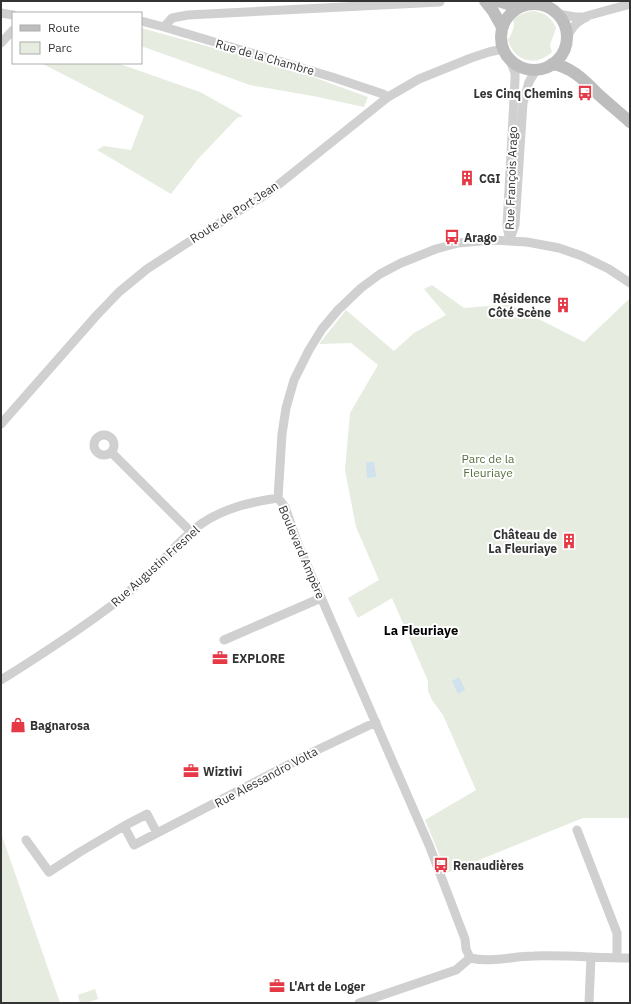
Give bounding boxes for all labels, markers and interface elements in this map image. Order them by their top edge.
legend [12,12,142,64]
text: Route [48,20,80,35]
street label: Rue de la Chambre [214,36,316,78]
text: Parc [48,40,72,55]
bus stop icon: Les Cinq Chemins [576,84,594,102]
place label: Les Cinq Chemins [474,86,573,101]
street label: Rue François Arago [502,126,520,230]
building icon: CGI [458,169,476,187]
place label: CGI [479,171,500,186]
street label: Route de Port Jean [187,178,281,246]
bus stop icon: Arago [443,228,461,246]
place label: Arago [464,230,497,245]
place label: Résidence Côté Scène [488,291,551,320]
building icon: Résidence Côté Scène [554,296,572,314]
park label: Parc de la Fleuriaye [462,451,515,480]
street label: Boulevard Ampère [276,503,329,601]
street label: Rue Augustin Fresnel [108,522,202,610]
place label: Château de La Fleuriaye [488,527,557,556]
building icon: Château de La Fleuriaye [560,532,578,550]
district label: La Fleuriaye [384,622,458,639]
office icon: EXPLORE [211,649,229,667]
place label: EXPLORE [232,651,285,666]
shop icon: Bagnarosa [9,716,27,734]
place label: Bagnarosa [30,718,90,733]
street label: Rue Alessandro Volta [212,743,321,811]
office icon: Wiztivi [182,762,200,780]
place label: Wiztivi [203,764,242,779]
bus stop icon: Renaudières [432,856,450,874]
place label: Renaudières [453,858,524,873]
office icon: L'Art de Loger [268,977,286,995]
place label: L'Art de Loger [289,979,366,994]

